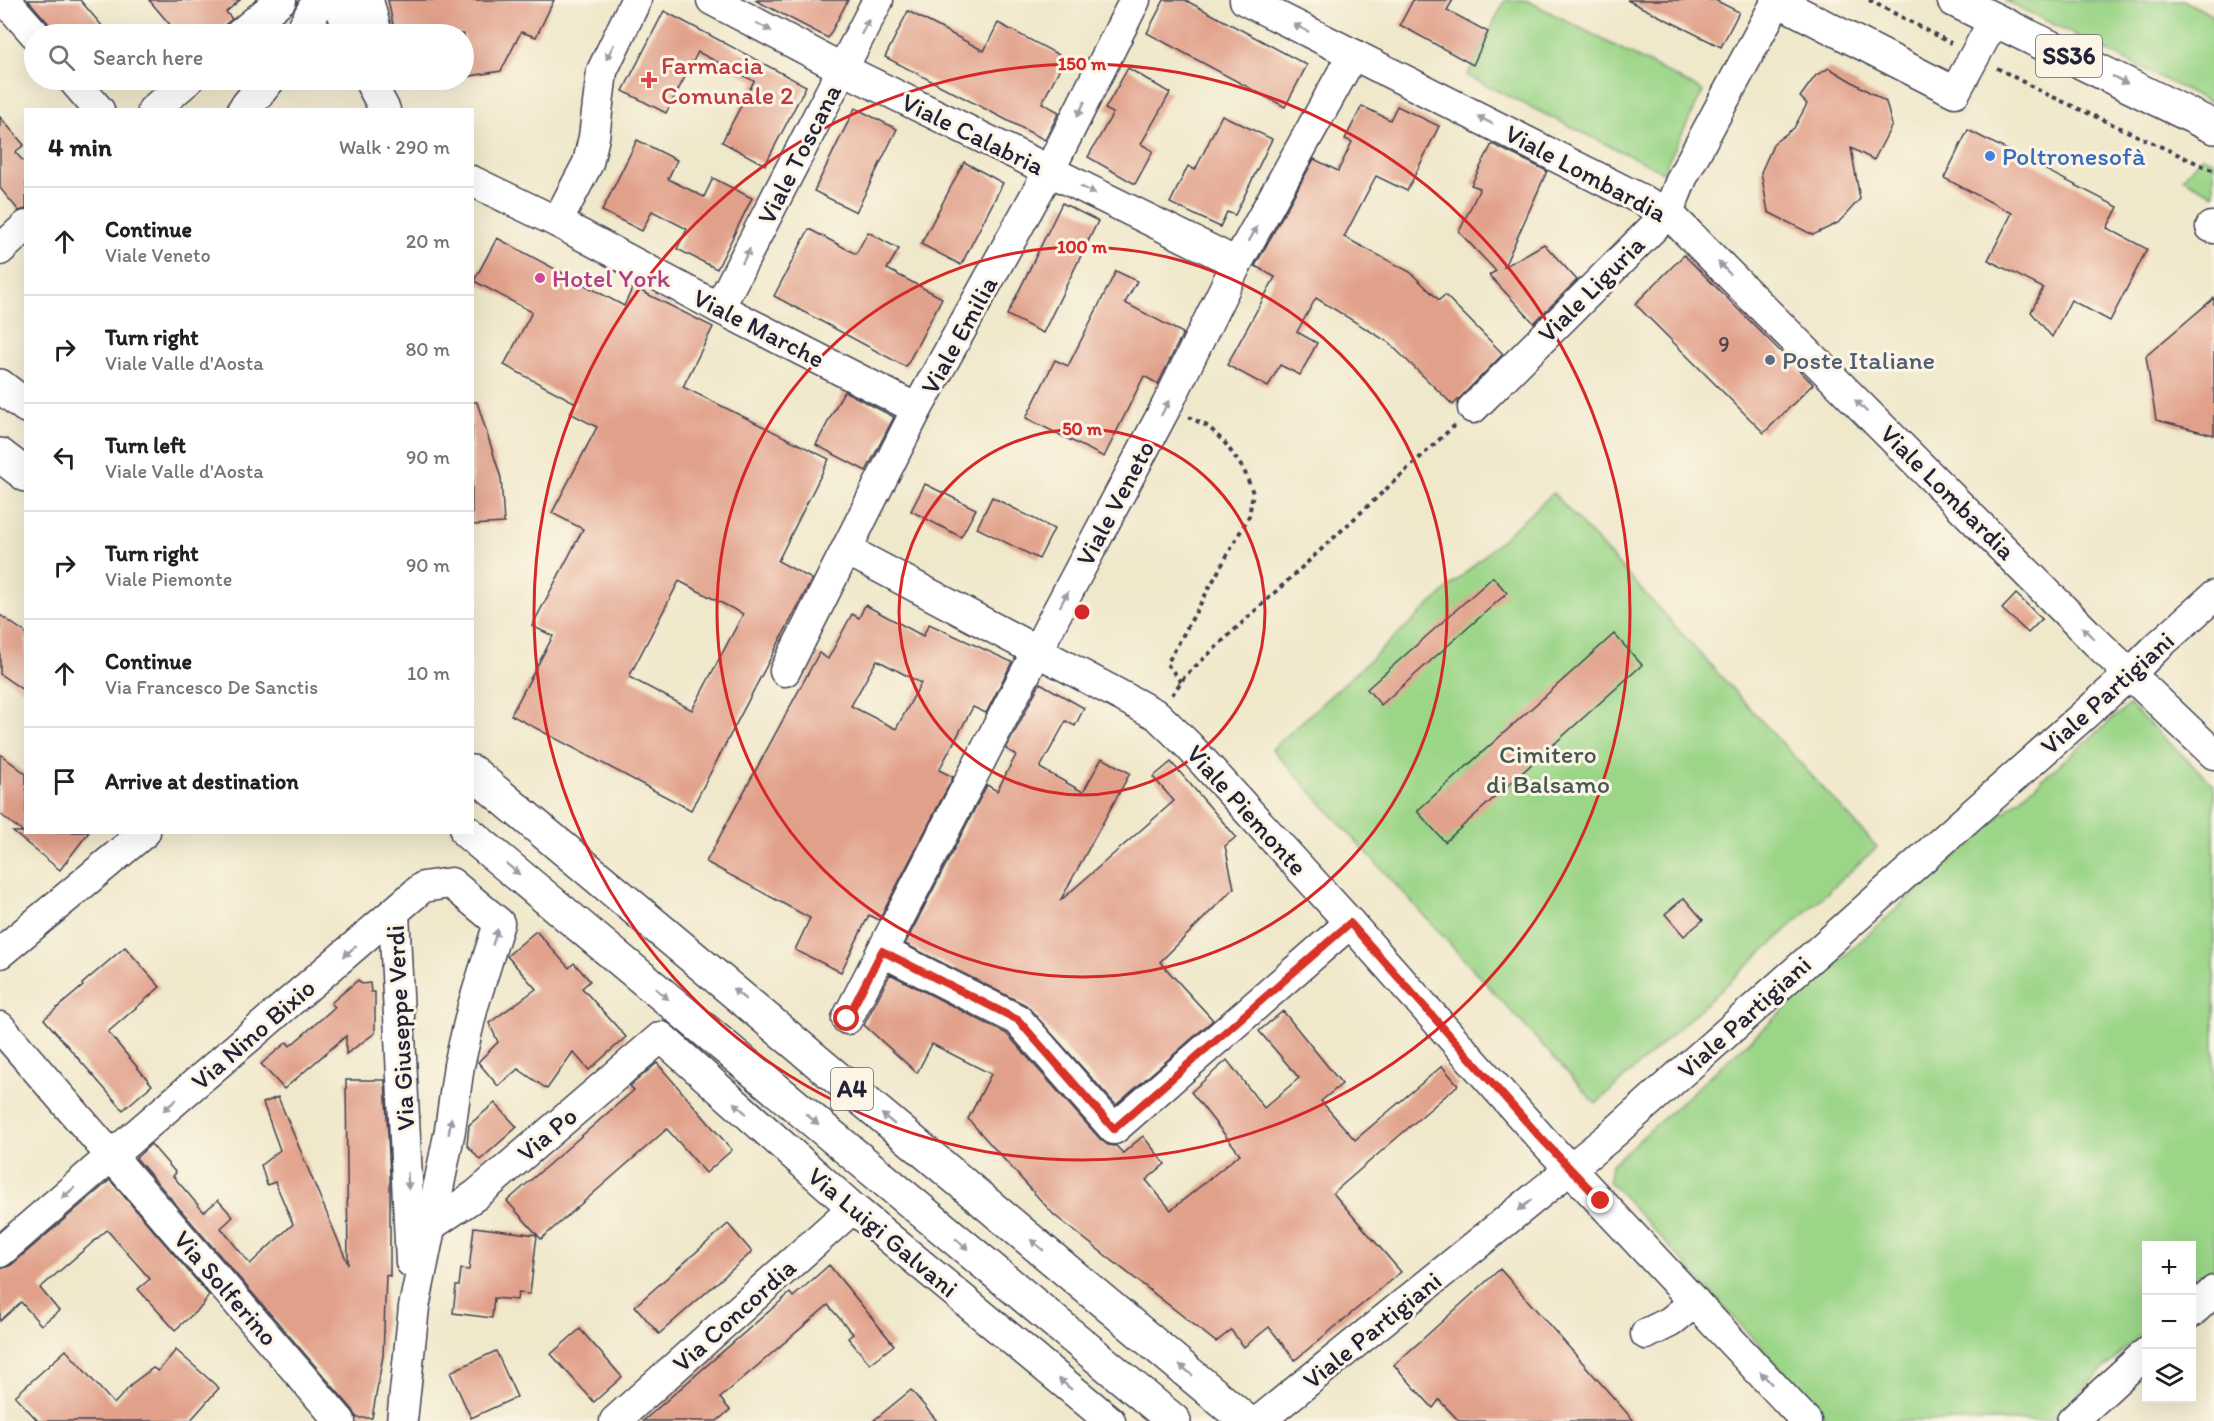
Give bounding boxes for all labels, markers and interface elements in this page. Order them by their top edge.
one-way arrow [859,18,869,36]
one-way arrow [755,22,772,32]
one-way arrow [1292,23,1309,32]
search box [24,24,474,90]
road number: SS36 [2036,35,2102,77]
icon: search [45,41,78,74]
text: Search here [93,44,203,71]
one-way arrow [606,44,615,61]
place label: Farmacia Comunale 2 [661,49,794,111]
text: 150 m [1058,53,1107,75]
marker: Farmacia Comunale 2 [642,73,656,87]
one-way arrow [2112,76,2129,85]
street label: Viale Toscana [750,78,848,229]
street label: Viale Calabria [896,86,1050,183]
one-way arrow [1076,100,1085,117]
one-way arrow [1476,115,1493,125]
street label: Viale Lombardia [1500,117,1673,229]
text: 4 min [48,131,112,163]
text: Walk · 290 m [339,135,450,159]
place label: Poltronesofà [2002,140,2146,172]
marker: Poltronesofà [1983,149,1997,163]
one-way arrow [1079,185,1097,195]
text: Continue [105,216,192,243]
icon: ahead [48,225,81,258]
one-way arrow [1248,225,1258,242]
text: 20 m [406,229,450,253]
street label: Viale Liguria [1531,229,1651,349]
text: 100 m [1057,236,1108,258]
text: Viale Veneto [105,243,211,267]
one-way arrow [742,248,751,265]
one-way arrow [1716,261,1731,275]
place label: Hotel York [552,262,671,294]
street label: Viale Emilia [914,270,1005,400]
marker: Hotel York [533,271,547,285]
street label: Viale Marche [688,281,830,375]
text: Turn right [105,324,199,351]
house number: 9 [1718,331,1730,358]
icon: right [48,333,81,366]
text: 80 m [405,337,450,361]
place label: Poste Italiane [1782,344,1935,376]
text: Viale Valle d'Aosta [105,351,264,375]
marker: Poste Italiane [1763,353,1777,367]
one-way arrow [1161,399,1170,416]
one-way arrow [1854,399,1869,413]
text: 50 m [1062,418,1103,440]
street label: Viale Lombardia [1874,418,2023,567]
text: Turn left [105,432,186,459]
street label: Viale Veneto [1069,435,1161,571]
icon: left [48,441,81,474]
text: 90 m [406,445,450,469]
text: Viale Valle d'Aosta [105,459,264,483]
text: Turn right [105,540,199,567]
icon: right [48,549,81,582]
text: 90 m [406,553,450,577]
text: Viale Piemonte [105,567,232,591]
one-way arrow [1059,590,1069,607]
centre of rings [1072,602,1092,622]
street label: Viale Partigiani [2033,625,2181,761]
one-way arrow [2081,626,2095,641]
text: Continue [105,648,192,675]
icon: ahead [48,657,81,690]
text: 10 m [407,661,450,685]
text: Via Francesco De Sanctis [105,675,318,699]
street label: Viale Piemonte [1180,738,1314,882]
park label: Cimitero di Balsamo [1486,738,1610,800]
icon: arrive [48,765,81,798]
text: Arrive at destination [105,768,299,795]
one-way arrow [505,863,521,876]
street label: Via Giuseppe Verdi [379,924,421,1132]
one-way arrow [491,928,500,946]
one-way arrow [343,944,358,957]
street label: Viale Partigiani [1670,949,1818,1085]
street label: Via Nino Bixio [184,971,322,1097]
one-way arrow [655,987,670,1000]
one-way arrow [731,987,747,1000]
route start [833,1005,859,1031]
road number: A4 [831,1068,873,1110]
one-way arrow [163,1098,178,1111]
street label: Via Po [510,1100,584,1168]
one-way arrow [733,1102,748,1115]
one-way arrow [804,1112,819,1125]
one-way arrow [880,1113,896,1126]
one-way arrow [446,1117,455,1136]
street label: Via Luigi Galvani [801,1160,965,1304]
one-way arrow [403,1172,412,1191]
one-way arrow [60,1187,76,1200]
route end [1587,1187,1613,1213]
one-way arrow [1518,1198,1533,1211]
street label: Via Solferino [167,1224,285,1352]
one-way arrow [954,1237,969,1250]
one-way arrow [1030,1239,1045,1252]
map controls [2142,1241,2196,1403]
button: + [2142,1241,2196,1295]
street label: Via Concordia [666,1251,803,1379]
street label: Viale Partigiani [1296,1264,1448,1396]
button: − [2142,1295,2196,1349]
button: layers [2142,1349,2196,1403]
one-way arrow [1178,1364,1194,1377]
one-way arrow [1759,1371,1773,1386]
one-way arrow [1057,1377,1073,1390]

